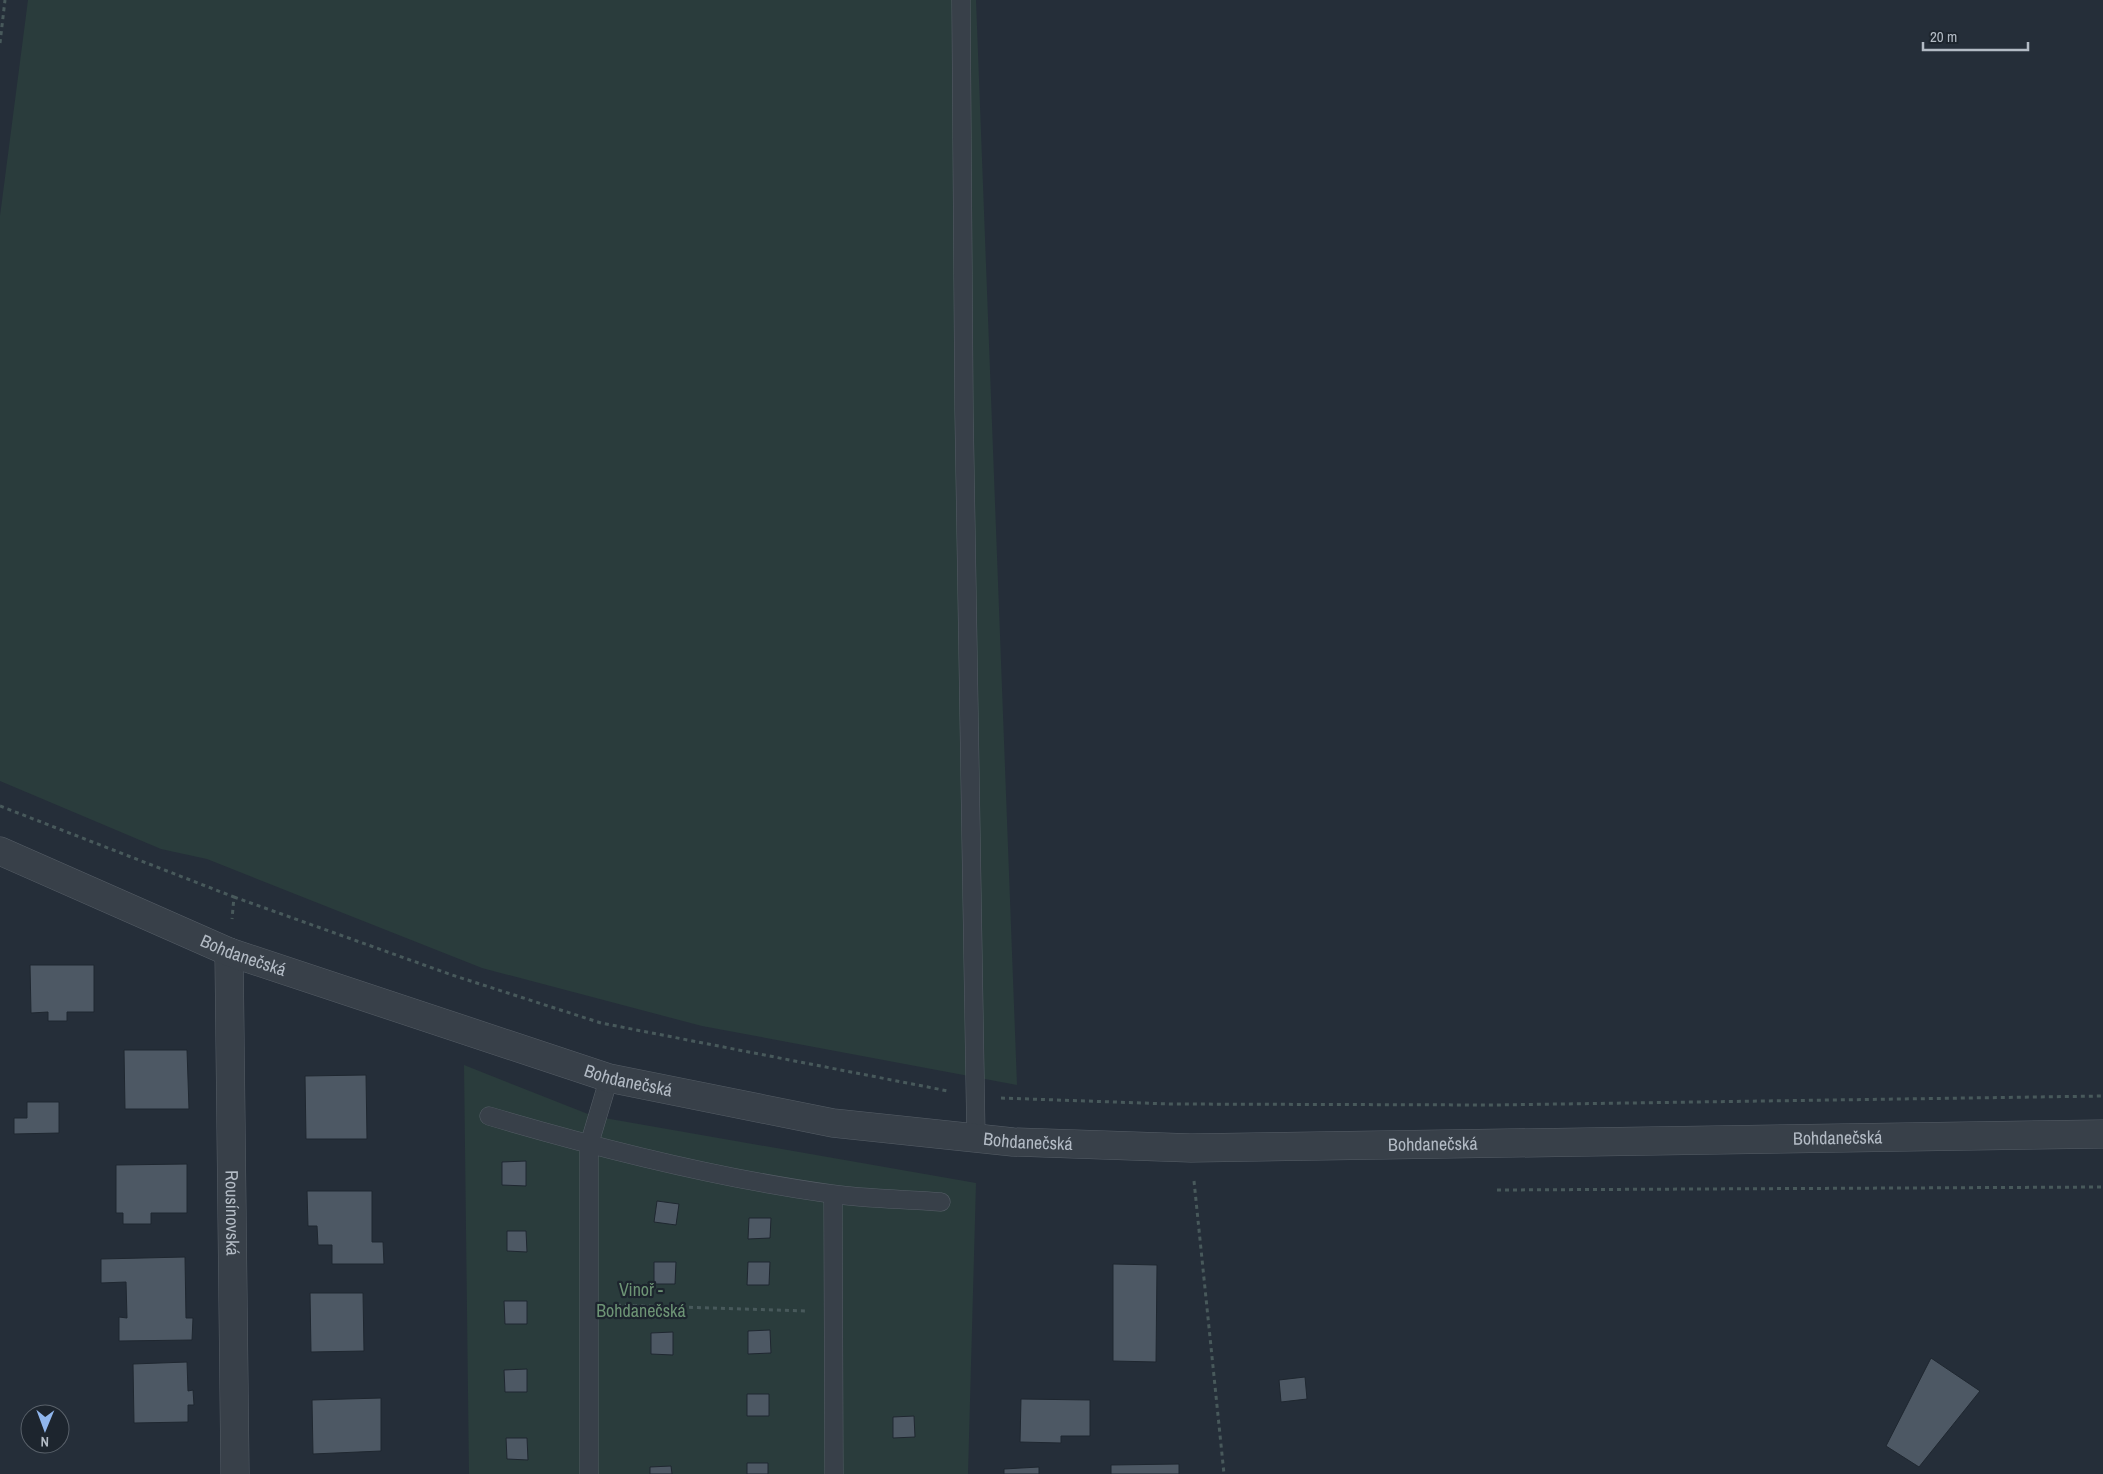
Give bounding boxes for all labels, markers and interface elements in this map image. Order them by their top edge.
scale bar [1923,20,2028,52]
text: 20 m [1930,26,1957,47]
street label: Bohdanečská [197,928,290,982]
street label: Bohdanečská [581,1058,674,1102]
street label: Bohdanečská [1793,1124,1883,1151]
street label: Bohdanečská [982,1126,1073,1156]
street label: Bohdanečská [1388,1131,1478,1157]
street label: Rousínovská [220,1170,245,1256]
park label: Vinoř - Bohdanečská [596,1277,686,1323]
north arrow [20,1404,70,1454]
text: N [40,1433,49,1451]

